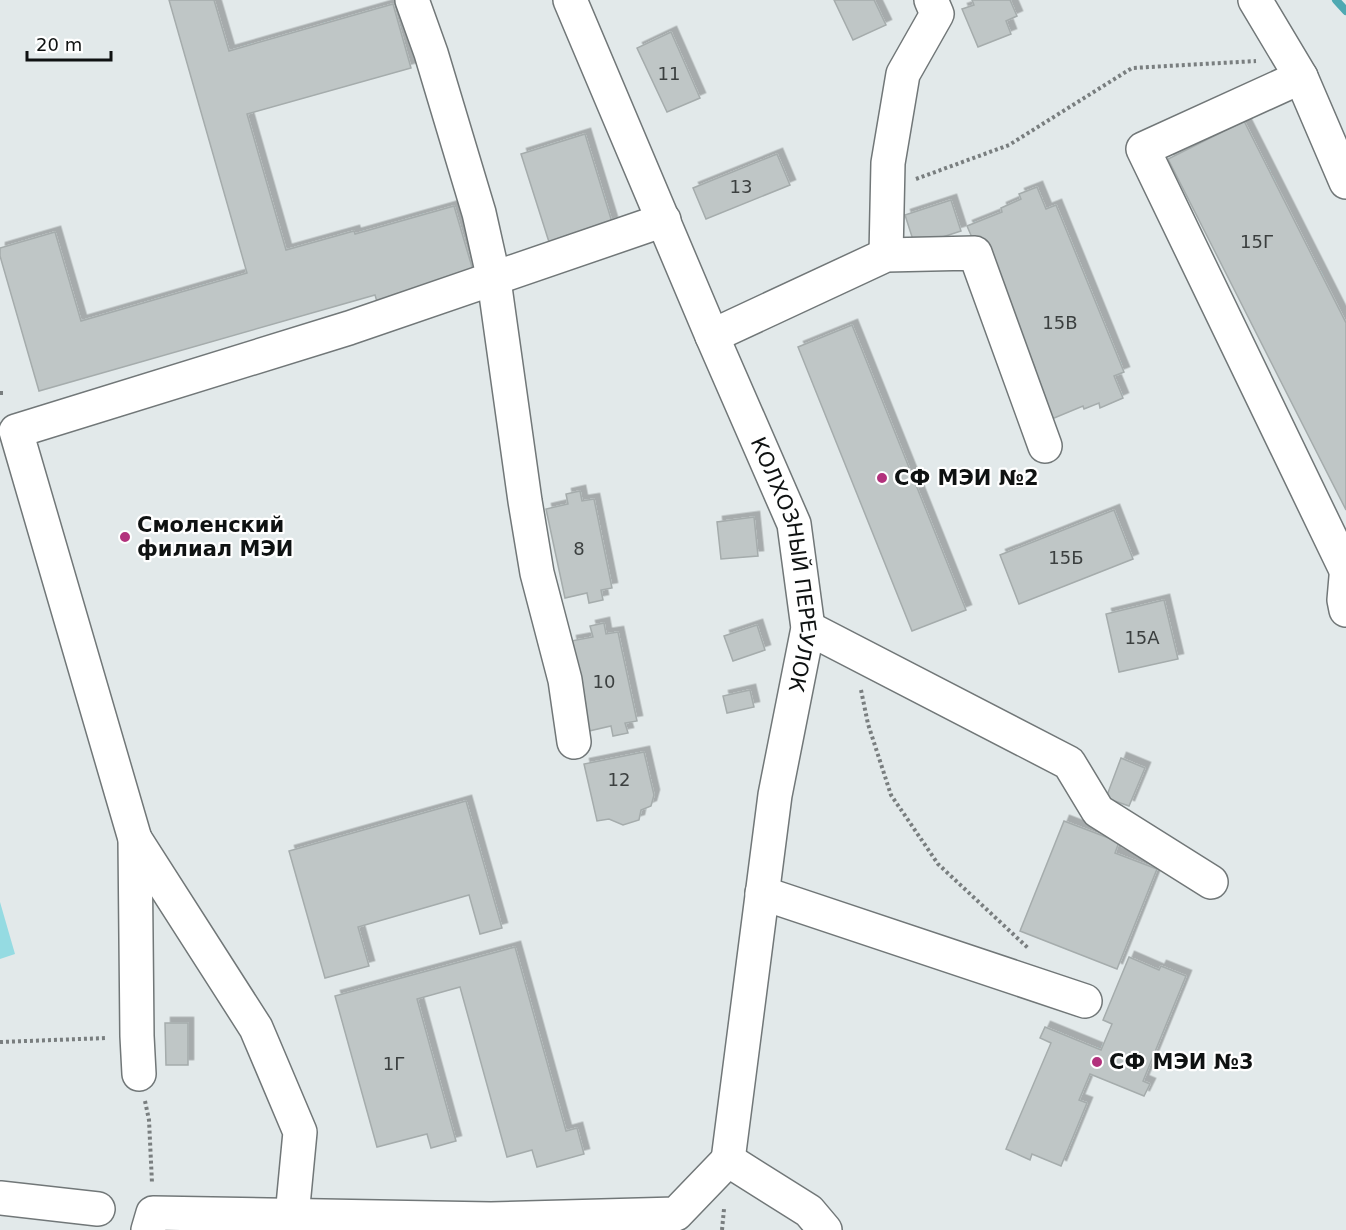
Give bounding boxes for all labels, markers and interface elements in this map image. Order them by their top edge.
scale bar [27,24,111,62]
text: 20 m [36,34,82,55]
house number: 11 [658,63,680,84]
house number: 13 [730,176,752,197]
house number: 15Г [1240,231,1274,252]
house number: 15В [1042,312,1078,333]
street label: КОЛХОЗНЫЙ ПЕРЕУЛОК [746,433,821,694]
place label: СФ МЭИ №2 [894,466,1039,490]
marker: СФ МЭИ №2 [875,471,889,485]
place label: Смоленский филиал МЭИ [137,513,293,561]
marker: Смоленский филиал МЭИ [118,530,132,544]
house number: 8 [573,538,585,559]
house number: 15Б [1048,547,1084,568]
house number: 15А [1124,627,1160,648]
house number: 10 [593,671,615,692]
house number: 12 [608,769,630,790]
place label: СФ МЭИ №3 [1109,1050,1254,1074]
house number: 1Г [383,1053,405,1074]
marker: СФ МЭИ №3 [1090,1055,1104,1069]

